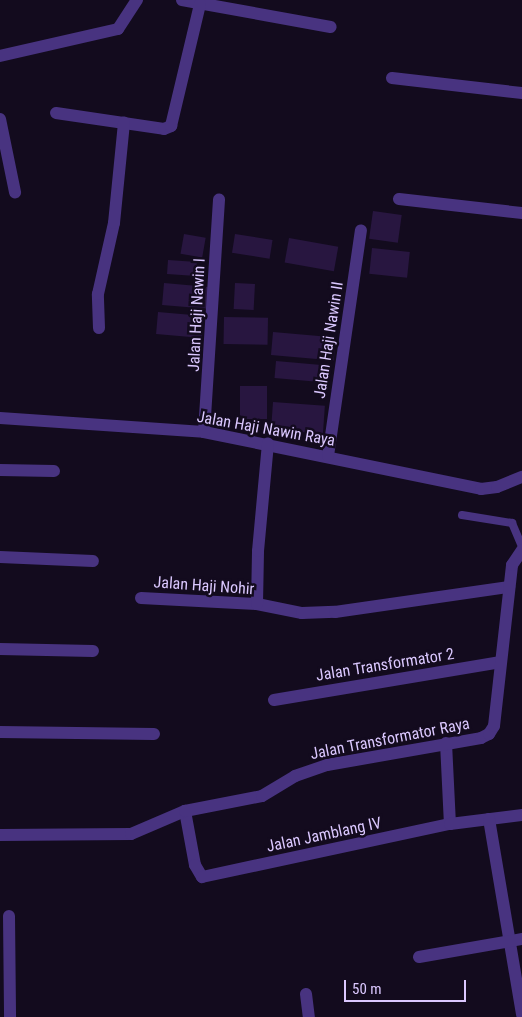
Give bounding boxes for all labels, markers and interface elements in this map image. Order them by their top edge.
street label: Jalan Haji Nawin I [184,258,210,372]
street label: Jalan Haji Nawin II [310,280,348,400]
street label: Jalan Haji Nawin Raya [195,407,337,451]
street label: Jalan Haji Nohir [153,573,255,599]
street label: Jalan Transformator 2 [314,645,456,685]
street label: Jalan Transformator Raya [309,714,471,764]
street label: Jalan Jamblang IV [265,813,383,857]
scale bar [347,970,470,1002]
text: 50 m [352,980,382,998]

